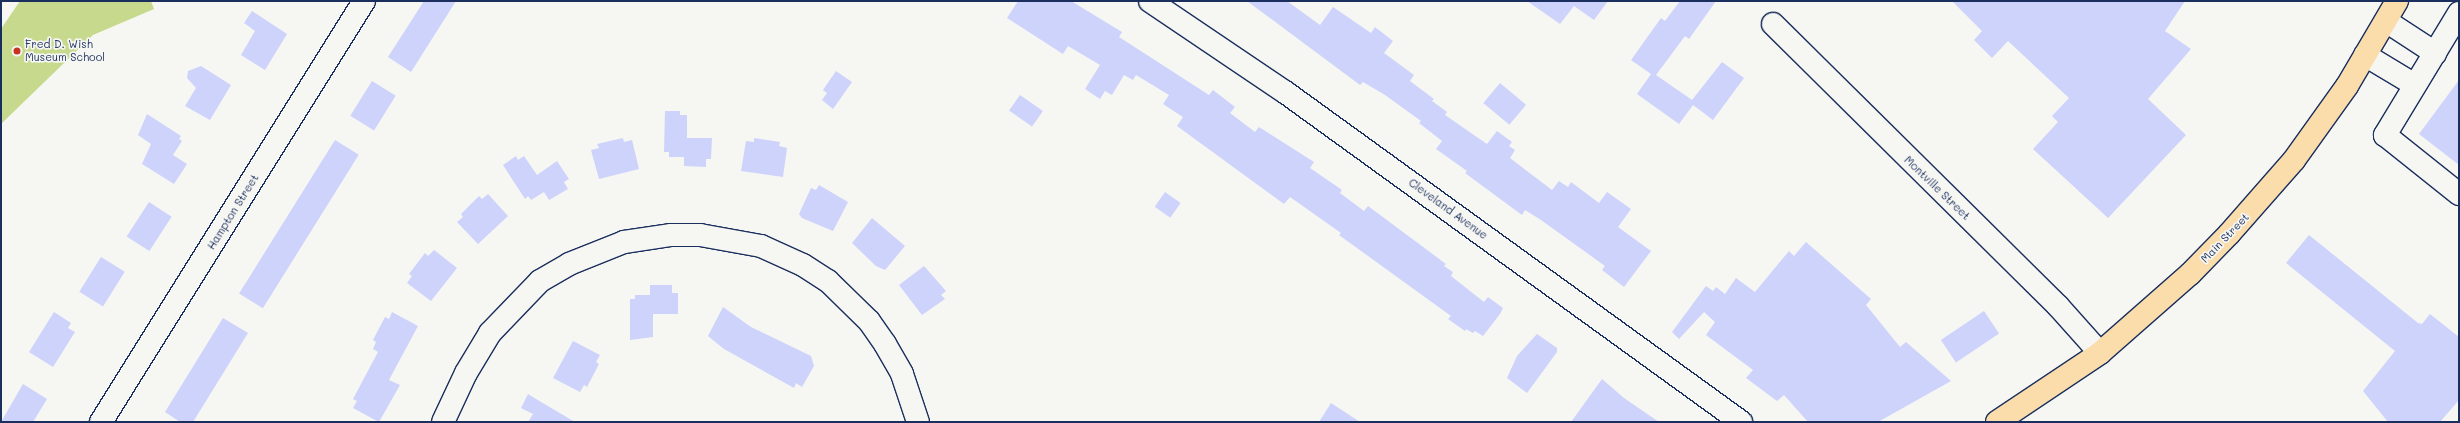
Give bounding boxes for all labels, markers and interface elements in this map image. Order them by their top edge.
place label: Fred D. Wish Museum School [25,38,105,64]
marker: Fred D. Wish Museum School [12,46,22,56]
street label: Montville Street [1901,153,1973,223]
street label: Hampton Street [205,172,261,252]
street label: Cleveland Avenue [1406,176,1490,242]
street label: Main Street [2198,211,2252,265]

